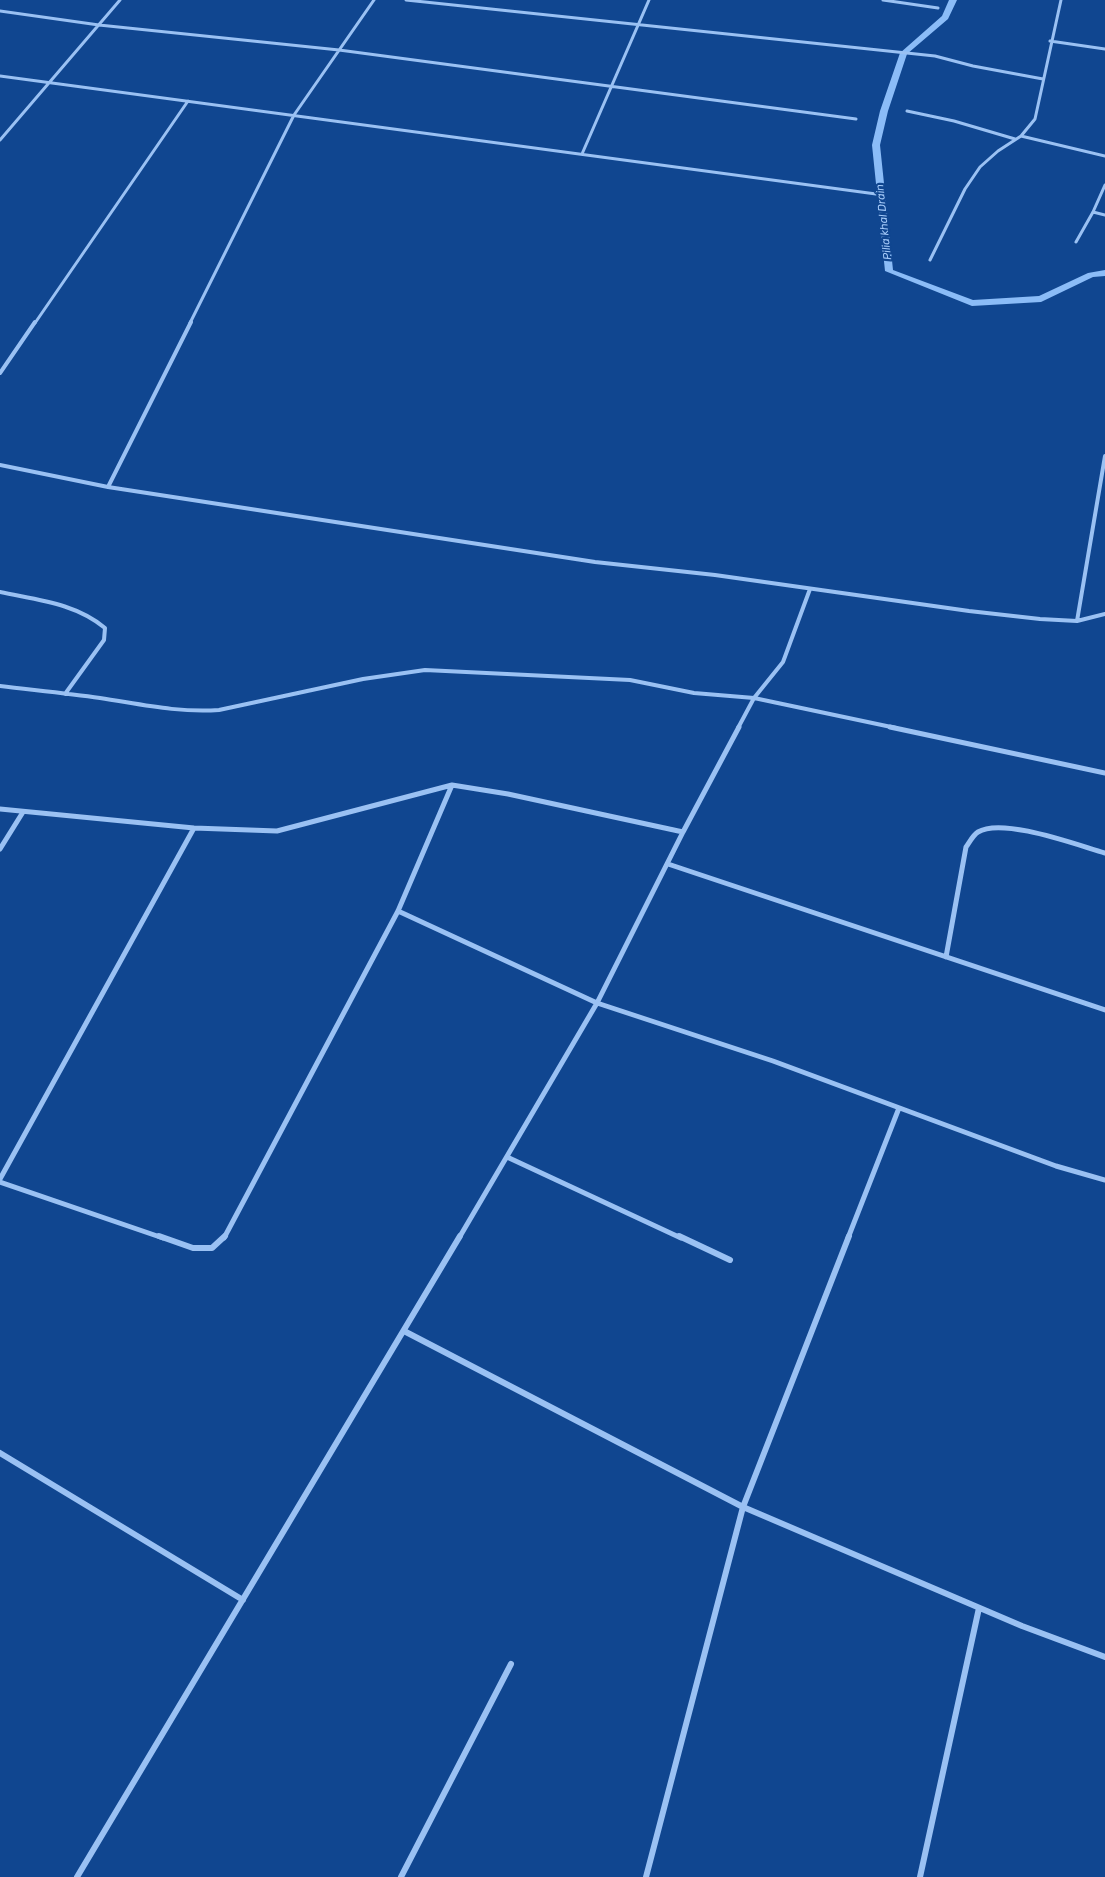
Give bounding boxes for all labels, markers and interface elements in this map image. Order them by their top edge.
water label: Pilia khal Drain [873,183,895,261]

